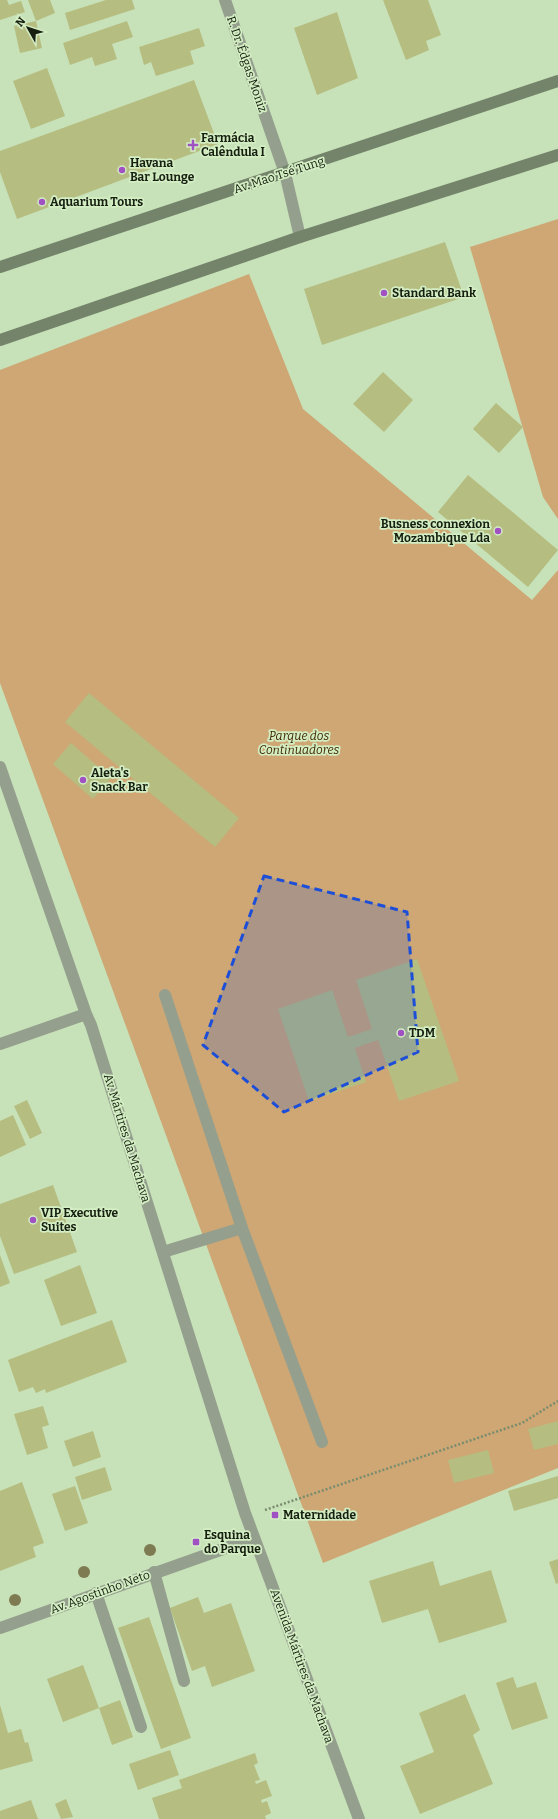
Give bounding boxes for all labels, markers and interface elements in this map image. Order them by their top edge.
north arrow [8,8,48,48]
text: N [13,14,29,29]
street label: R. Dr. Édgas Moniz [224,14,271,114]
place label: Farmácia Calêndula I [201,131,265,159]
marker: Farmácia Calêndula I [188,140,198,150]
street label: Av. Mao Tsé Tung [232,154,326,196]
place label: Havana Bar Lounge [130,156,195,184]
marker: Havana Bar Lounge [117,165,127,175]
place label: Aquarium Tours [50,195,143,209]
marker: Aquarium Tours [37,197,47,207]
place label: Standard Bank [392,286,477,300]
marker: Standard Bank [379,288,389,298]
place label: Busness connexion Mozambique Lda [381,517,490,545]
marker: Busness connexion Mozambique Lda [493,526,503,536]
park label: Parque dos Continuadores [259,729,339,757]
place label: Aleta's Snack Bar [91,766,148,794]
marker: Aleta's Snack Bar [78,775,88,785]
place label: TDM [409,1026,436,1040]
marker: TDM [396,1028,406,1038]
street label: Av. Mártires da Machava [101,1072,153,1204]
place label: VIP Executive Suites [41,1206,119,1234]
marker: VIP Executive Suites [28,1215,38,1225]
place label: Maternidade [283,1508,356,1522]
marker: Maternidade [270,1510,280,1520]
place label: Esquina do Parque [204,1528,261,1556]
marker: Esquina do Parque [191,1537,201,1547]
street label: Av. Agostinho Neto [48,1567,152,1617]
street label: Avenida Mártires da Machava [268,1587,337,1745]

